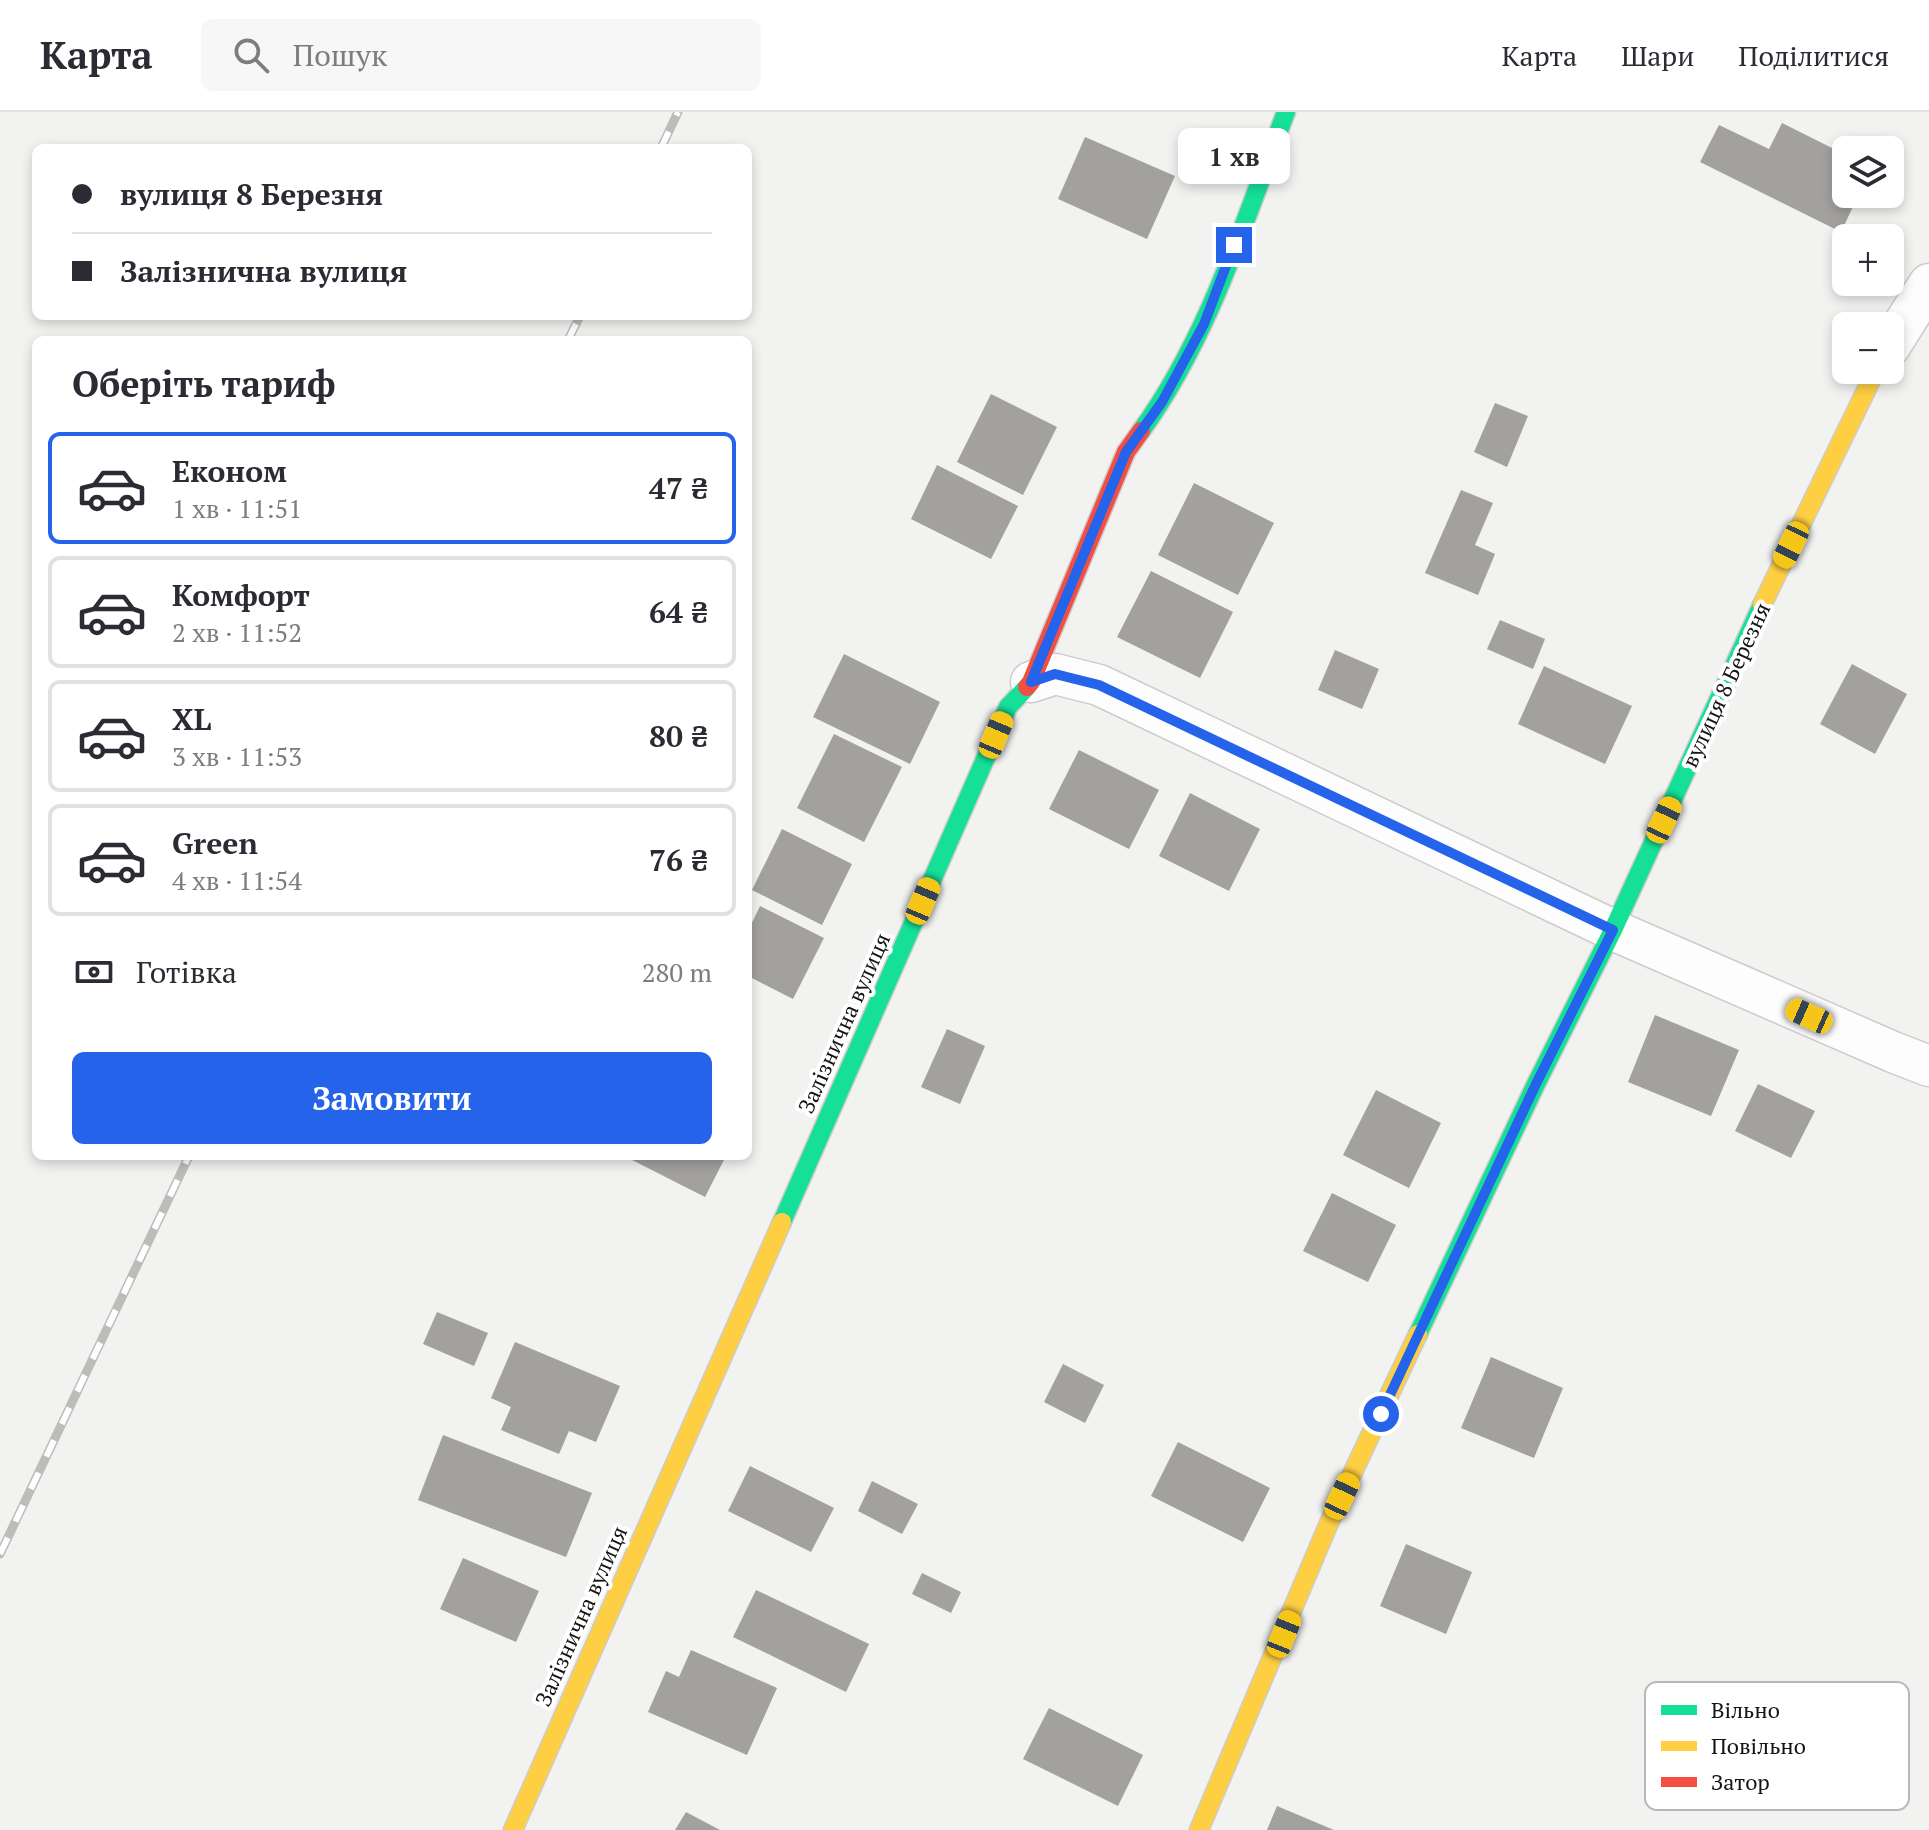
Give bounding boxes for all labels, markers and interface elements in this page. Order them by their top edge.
search box [201,19,761,91]
text: Карта [40,30,153,80]
icon: search [229,33,273,77]
text: Пошук [293,35,387,75]
text: Карта [1502,37,1577,74]
text: Шари [1621,37,1694,74]
text: Поділитися [1738,37,1889,74]
callout: 1 хв [1178,129,1290,185]
map controls [1832,136,1904,384]
button: layers [1832,136,1904,208]
text: 1 хв [1208,139,1260,173]
text: вулиця 8 Березня [120,174,383,214]
button: + [1832,224,1904,296]
route end [1216,227,1252,263]
text: Залізнична вулиця [120,251,407,291]
button: − [1832,312,1904,384]
text: Оберіть тариф [72,360,335,407]
text: Економ [172,451,287,491]
icon: car [76,452,148,524]
text: 47 ₴ [649,468,708,508]
text: 1 хв · 11:51 [172,491,302,525]
car [1770,518,1812,572]
text: Комфорт [172,575,310,615]
icon: car [76,576,148,648]
text: 64 ₴ [649,592,708,632]
street label: вулиця 8 Березня [1675,598,1776,772]
text: 2 хв · 11:52 [172,615,302,649]
text: XL [172,699,211,739]
icon: car [76,700,148,772]
car [976,708,1016,762]
text: 80 ₴ [649,716,708,756]
text: 3 хв · 11:53 [172,739,302,773]
car [1643,793,1685,847]
text: Green [172,823,258,863]
icon: car [76,824,148,896]
text: 76 ₴ [649,840,708,880]
text: 4 хв · 11:54 [172,863,302,897]
car [903,874,943,928]
street label: Залізнична вулиця [791,928,896,1117]
icon: cash [72,950,116,994]
text: Готівка [136,952,237,992]
text: 280 m [642,955,712,989]
car [1782,995,1836,1037]
button: Замовити [72,1052,712,1144]
route start [1363,1396,1399,1432]
car [1321,1469,1363,1523]
street label: Залізнична вулиця [528,1521,633,1710]
car [1264,1607,1304,1661]
legend [1645,1682,1909,1810]
text: Вільно [1711,1695,1780,1724]
text: Повільно [1711,1731,1806,1760]
text: Затор [1711,1767,1770,1796]

